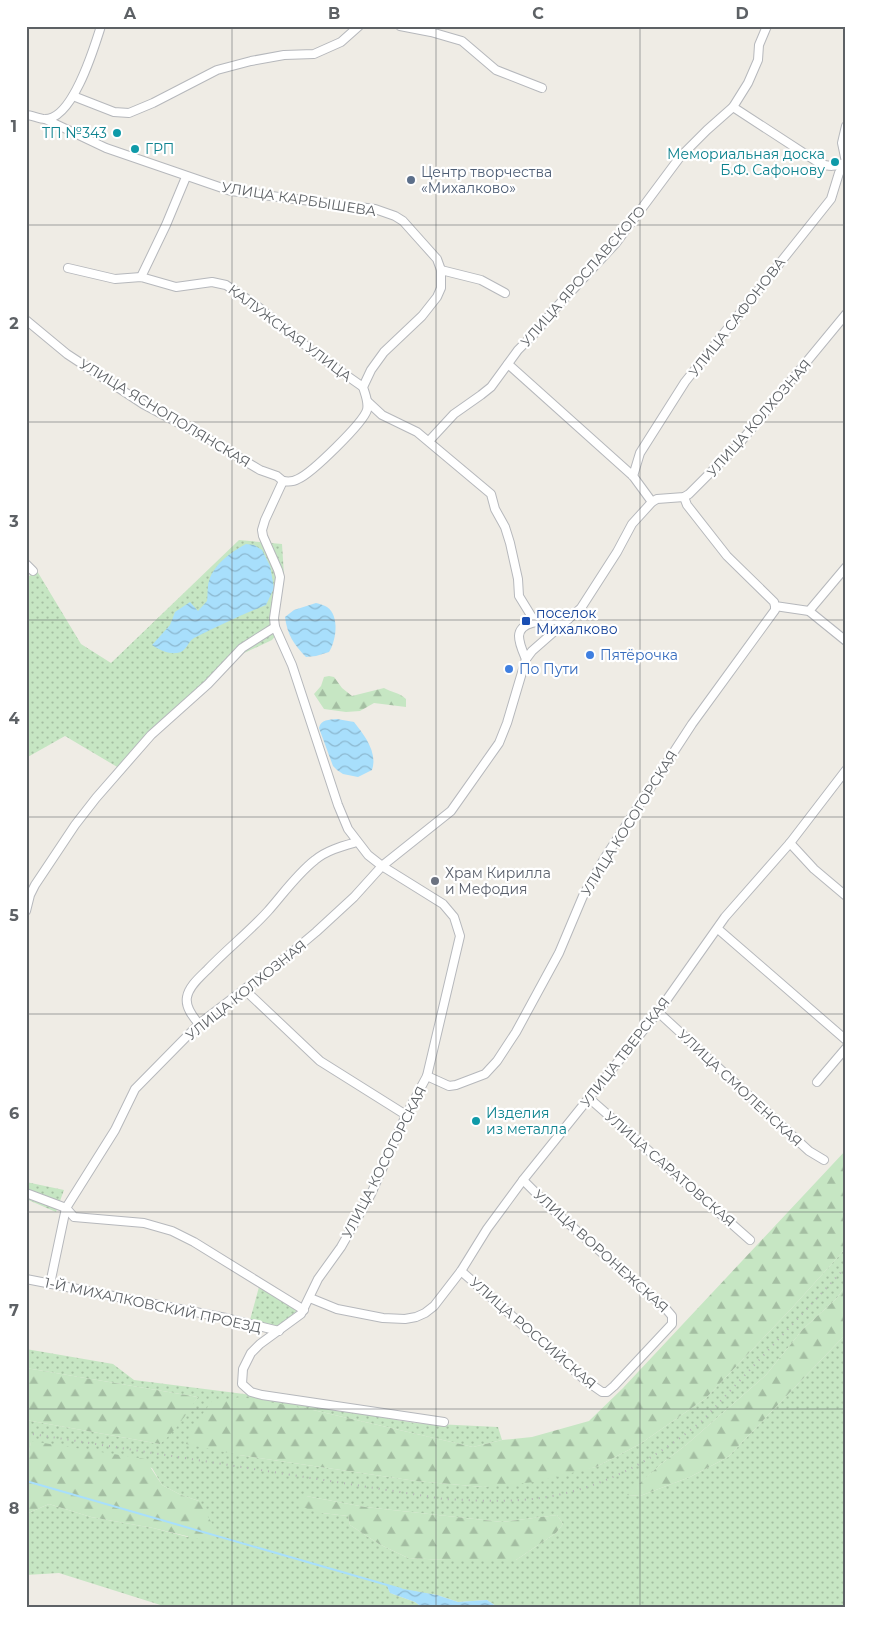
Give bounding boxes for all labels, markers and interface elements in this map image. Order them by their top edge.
text: A [123,4,137,23]
text: B [328,4,340,23]
text: C [532,4,544,23]
text: D [735,4,749,23]
text: 1 [11,117,17,136]
place label: ТП №343 [42,124,107,142]
marker: ТП №343 [111,127,123,139]
place label: ГРП [145,140,174,158]
marker: ГРП [129,143,141,155]
place label: Мемориальная доска Б.Ф. Сафонову [667,145,825,179]
marker: Мемориальная доска Б.Ф. Сафонову [829,156,841,168]
place label: Центр творчества «Михалково» [421,163,552,197]
marker: Центр творчества «Михалково» [405,174,417,186]
street label: УЛИЦА КАРБЫШЕВА [220,178,378,220]
street label: УЛИЦА ЯРОСЛАВСКОГО [517,202,649,350]
street label: УЛИЦА САФОНОВА [685,253,790,380]
street label: КАЛУЖСКАЯ УЛИЦА [224,281,356,386]
text: 2 [9,314,19,333]
street label: УЛИЦА ЯСНОПОЛЯНСКАЯ [76,355,254,471]
street label: УЛИЦА КОЛХОЗНАЯ [703,355,815,481]
text: 3 [8,512,19,531]
place label: поселок Михалково [536,604,618,638]
marker: поселок Михалково [520,615,532,627]
place label: Пятёрочка [600,646,678,664]
marker: Пятёрочка [584,649,596,661]
place label: По Пути [519,660,579,678]
marker: По Пути [503,663,515,675]
text: 4 [8,709,20,728]
street label: УЛИЦА КОСОГОРСКАЯ [577,747,681,899]
place label: Храм Кирилла и Мефодия [445,864,551,898]
marker: Храм Кирилла и Мефодия [429,875,441,887]
text: 5 [9,906,19,925]
street label: УЛИЦА КОЛХОЗНАЯ [182,936,310,1044]
street label: УЛИЦА ТВЕРСКАЯ [576,993,674,1111]
street label: УЛИЦА СМОЛЕНСКАЯ [674,1026,806,1150]
street label: УЛИЦА КОСОГОРСКАЯ [338,1083,430,1241]
text: 6 [9,1104,19,1123]
place label: Изделия из металла [486,1104,567,1138]
street label: УЛИЦА САРАТОВСКАЯ [601,1107,739,1231]
marker: Изделия из металла [470,1115,482,1127]
street label: УЛИЦА ВОРОНЕЖСКАЯ [530,1186,672,1316]
street label: 1-Й МИХАЛКОВСКИЙ ПРОЕЗД [43,1273,263,1337]
street label: УЛИЦА РОССИЙСКАЯ [466,1273,600,1393]
text: 7 [9,1301,19,1320]
text: 8 [9,1499,19,1518]

